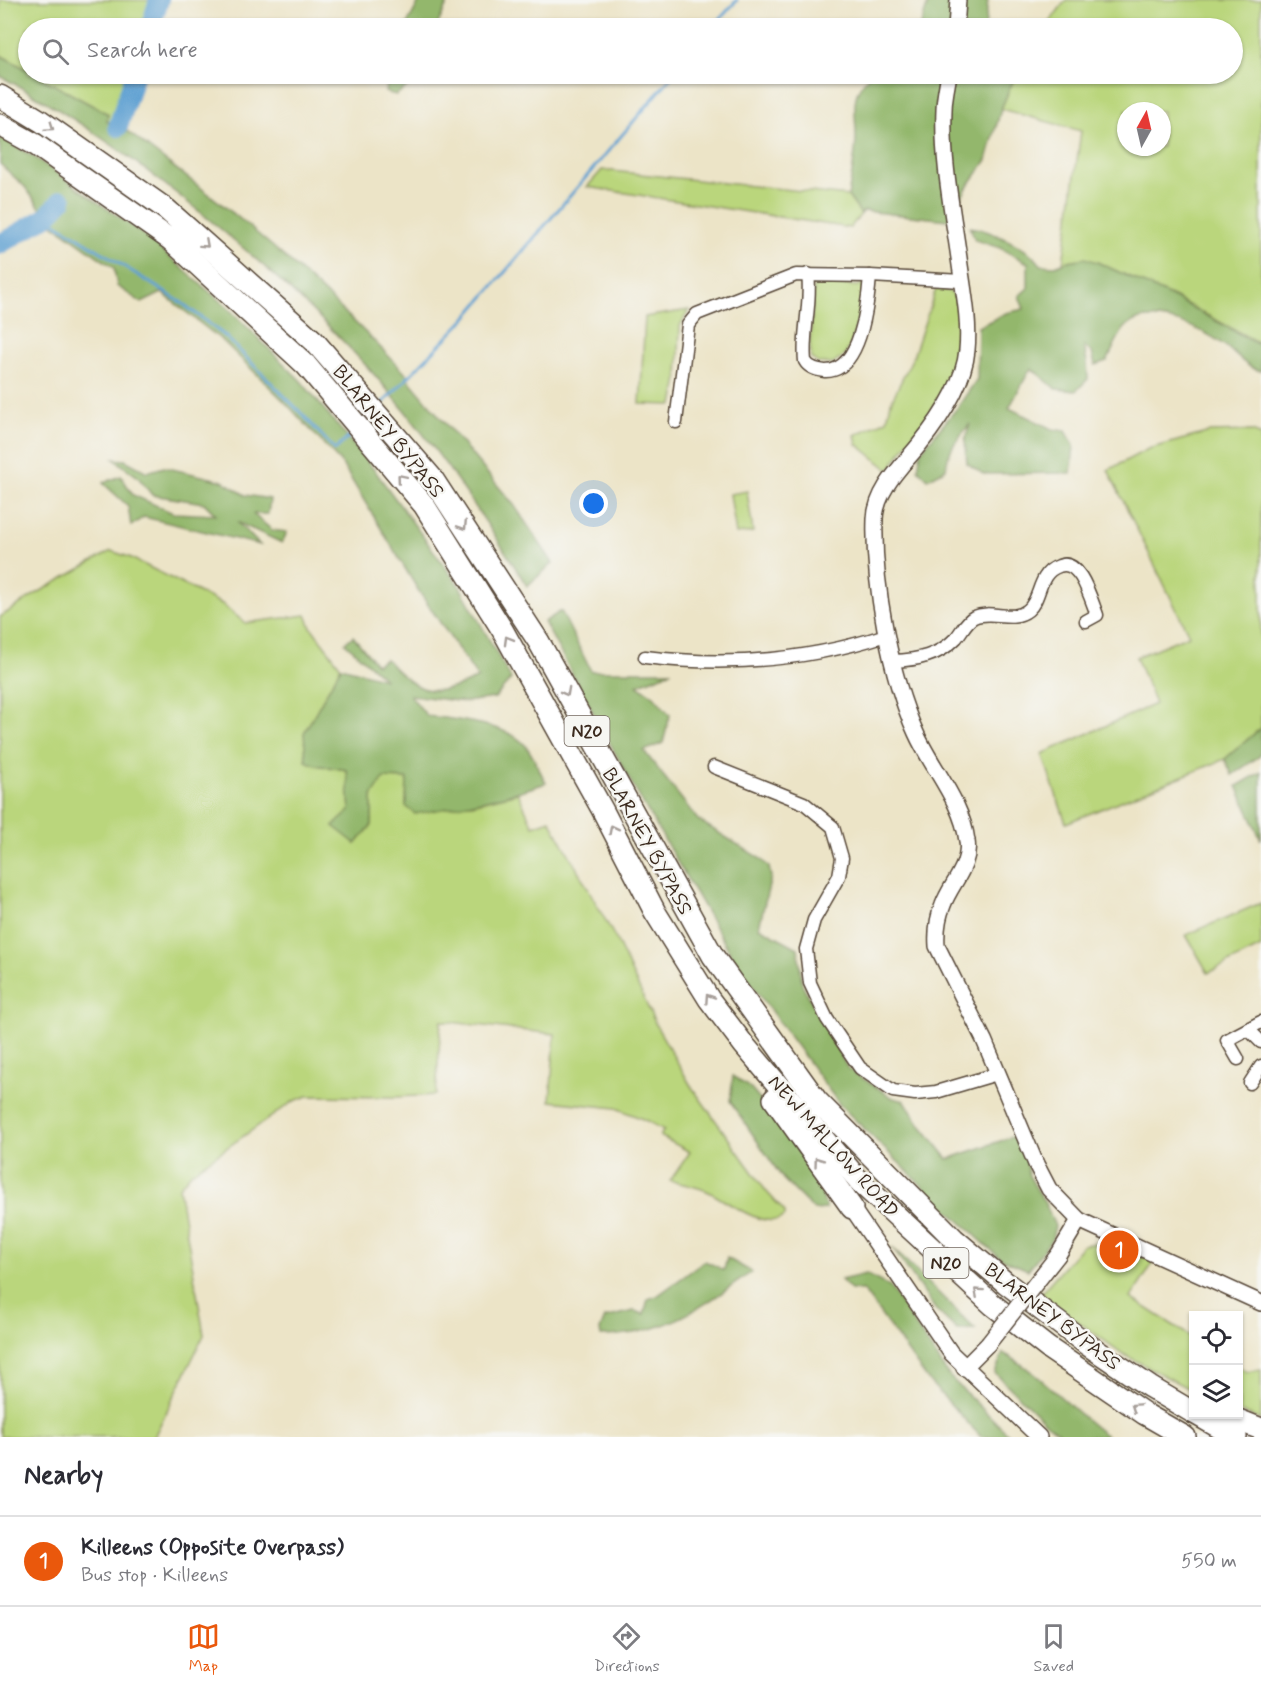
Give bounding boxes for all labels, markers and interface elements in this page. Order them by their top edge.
search box [18,18,1243,84]
icon: search [39,35,72,68]
text: Search here [87,37,198,65]
north arrow [1117,102,1171,156]
one-way arrow [43,120,54,131]
one-way arrow [198,237,209,248]
street label: BLARNEY BYPASS [326,360,450,504]
one-way arrow [397,474,408,485]
your location [579,489,608,518]
one-way arrow [456,520,467,531]
one-way arrow [504,636,516,646]
one-way arrow [559,686,570,696]
road number: N20 [564,716,610,746]
street label: BLARNEY BYPASS [595,763,698,920]
one-way arrow [608,824,620,835]
one-way arrow [705,994,716,1005]
street label: NEW MALLOW ROAD [761,1070,904,1224]
one-way arrow [814,1156,825,1167]
pin: 1 [1100,1228,1138,1272]
road number: N20 [924,1248,968,1278]
street label: BLARNEY BYPASS [978,1257,1126,1377]
one-way arrow [974,1288,985,1299]
map controls [1189,1311,1243,1419]
button: locate [1189,1311,1243,1365]
button: layers [1189,1365,1243,1419]
one-way arrow [1131,1403,1142,1414]
text: Nearby [24,1459,103,1493]
text: Killeens (Opposite Overpass) [81,1534,344,1562]
text: 1 [39,1548,48,1575]
text: 550 m [1181,1548,1237,1575]
text: Bus stop · Killeens [81,1562,228,1589]
tab: Map [187,1620,220,1677]
tab: Directions [594,1620,660,1677]
tab: Saved [1034,1620,1074,1677]

